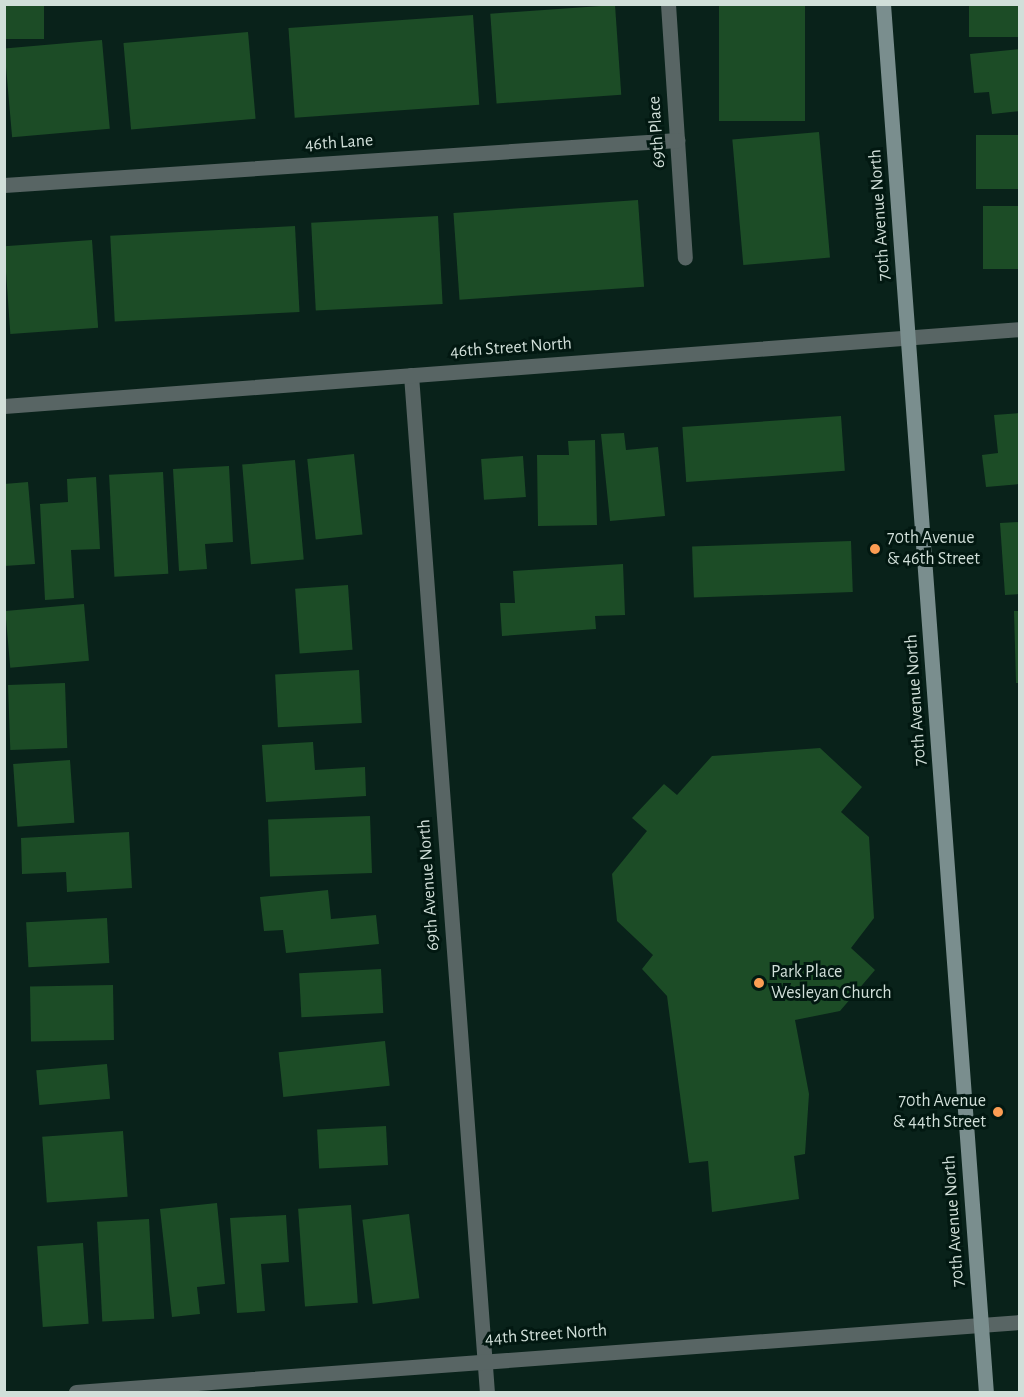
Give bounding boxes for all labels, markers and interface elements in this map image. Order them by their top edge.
street label: 69th Place [644,95,670,169]
street label: 46th Lane [304,130,374,156]
street label: 70th Avenue North [865,148,895,282]
street label: 46th Street North [449,333,573,363]
place label: 70th Avenue & 46th Street [887,528,980,570]
marker: 70th Avenue & 46th Street [868,542,882,556]
street label: 70th Avenue North [901,633,931,767]
street label: 69th Avenue North [414,818,444,952]
place label: Park Place Wesleyan Church [771,962,892,1004]
marker: Park Place Wesleyan Church [752,976,766,990]
place label: 70th Avenue & 44th Street [893,1091,986,1134]
marker: 70th Avenue & 44th Street [991,1105,1005,1119]
street label: 70th Avenue North [939,1154,969,1288]
street label: 44th Street North [484,1320,608,1350]

